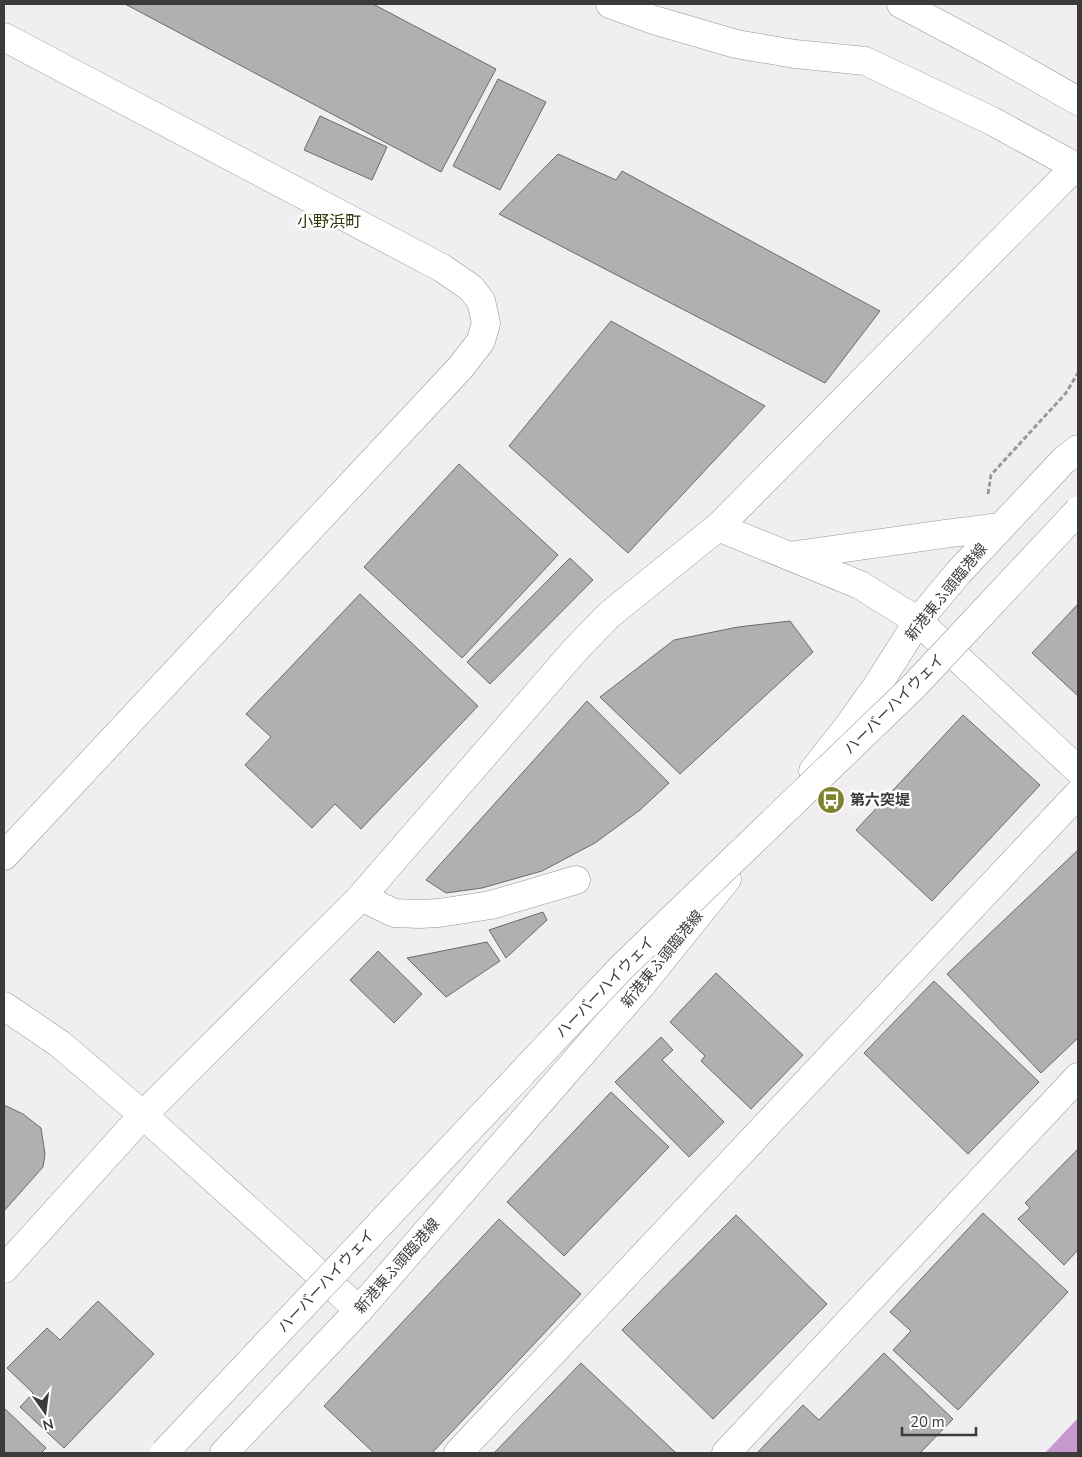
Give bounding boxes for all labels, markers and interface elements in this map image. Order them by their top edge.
district label: 小野浜町 [297,211,361,233]
street label: 新港東ふ頭臨港線 [900,539,992,645]
street label: ハーバーハイウェイ [839,649,949,759]
bus stop icon: 第六突堤 [816,785,846,815]
place label: 第六突堤 [850,790,910,810]
street label: 新港東ふ頭臨港線 [616,906,708,1012]
street label: ハーバーハイウェイ [551,932,659,1042]
street label: 新港東ふ頭臨港線 [350,1214,444,1318]
street label: ハーバーハイウェイ [273,1225,379,1337]
north arrow [20,1387,70,1437]
scale bar [902,1404,976,1436]
text: 20 m [910,1412,945,1432]
text: N [41,1414,55,1435]

